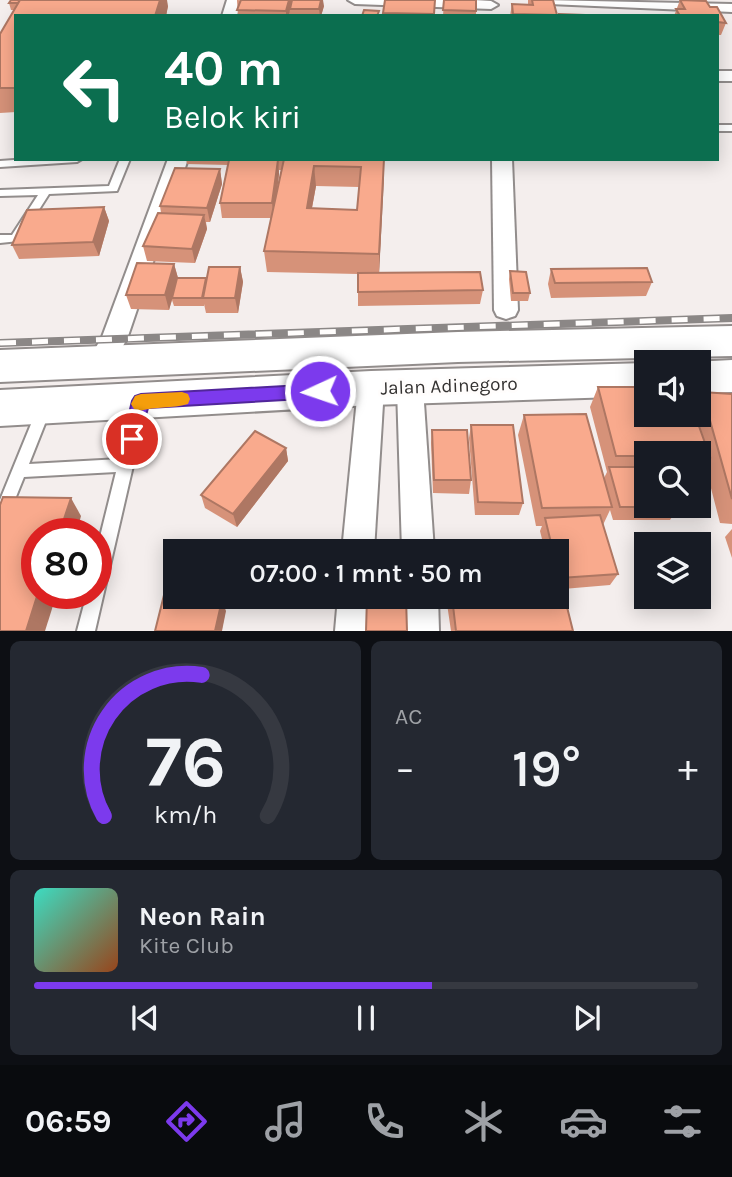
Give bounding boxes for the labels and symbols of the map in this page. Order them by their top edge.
position arrow [283,354,357,428]
street label: Jalan Adinegoro [380,373,518,399]
pin [102,409,162,469]
speed limit sign: 80 [21,518,112,609]

